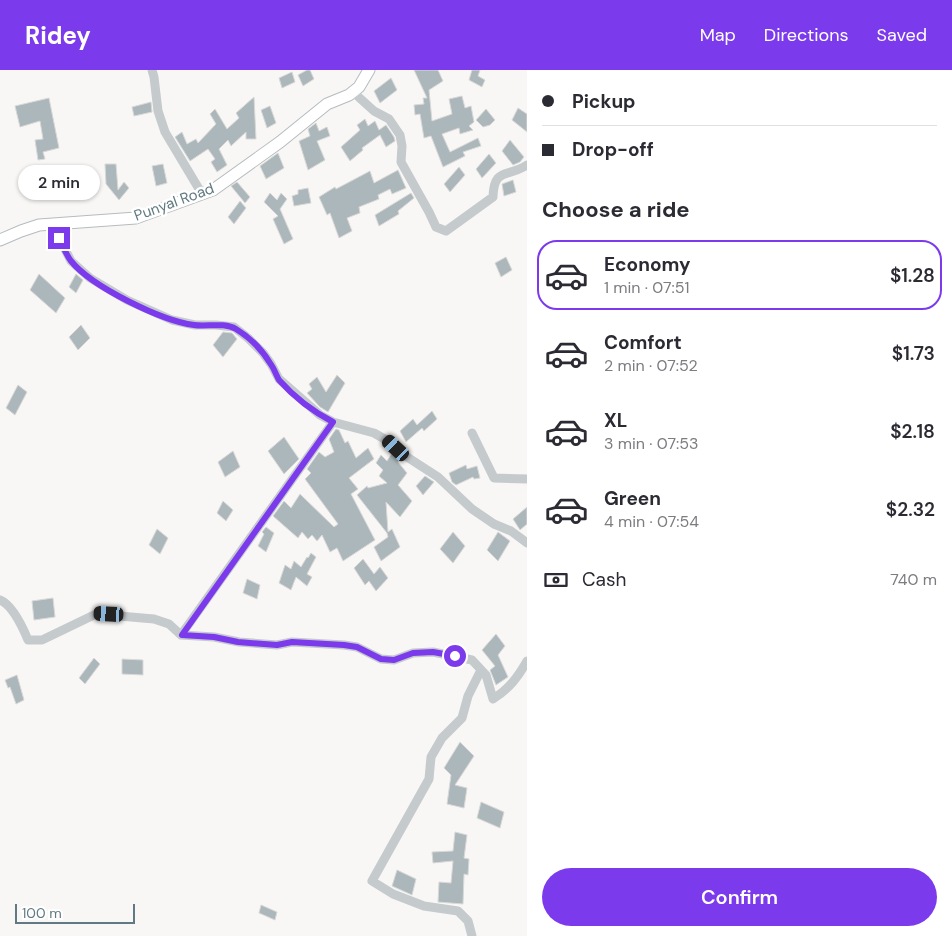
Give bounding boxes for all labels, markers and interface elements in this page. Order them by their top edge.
text: Ridey [25,20,91,51]
text: Map [700,23,736,47]
text: Directions [764,23,849,47]
text: Saved [877,23,927,47]
text: Pickup [572,89,636,114]
text: Drop-off [572,137,654,162]
callout: 2 min [18,166,100,200]
text: 2 min [38,172,80,193]
street label: Punyal Road [131,178,217,226]
text: Choose a ride [542,195,690,224]
route end [48,227,70,249]
text: Economy [604,252,691,277]
icon: car [544,253,589,298]
text: $1.28 [890,263,935,288]
text: 1 min · 07:51 [604,277,689,298]
text: Comfort [604,330,682,355]
icon: car [544,331,589,376]
text: $1.73 [892,341,935,366]
text: 2 min · 07:52 [604,355,698,376]
text: XL [604,408,627,433]
icon: car [544,409,589,454]
text: $2.18 [890,419,935,444]
car [379,432,412,464]
text: 3 min · 07:53 [604,433,698,454]
text: Green [604,486,661,511]
icon: car [544,487,589,532]
text: $2.32 [886,497,935,522]
text: 4 min · 07:54 [604,511,699,532]
icon: cash [542,566,570,594]
text: Cash [582,567,626,592]
text: 740 m [890,569,937,590]
car [93,606,124,622]
route start [444,645,466,667]
button: Confirm [542,868,937,926]
scale bar [15,901,135,924]
text: 100 m [22,904,62,922]

